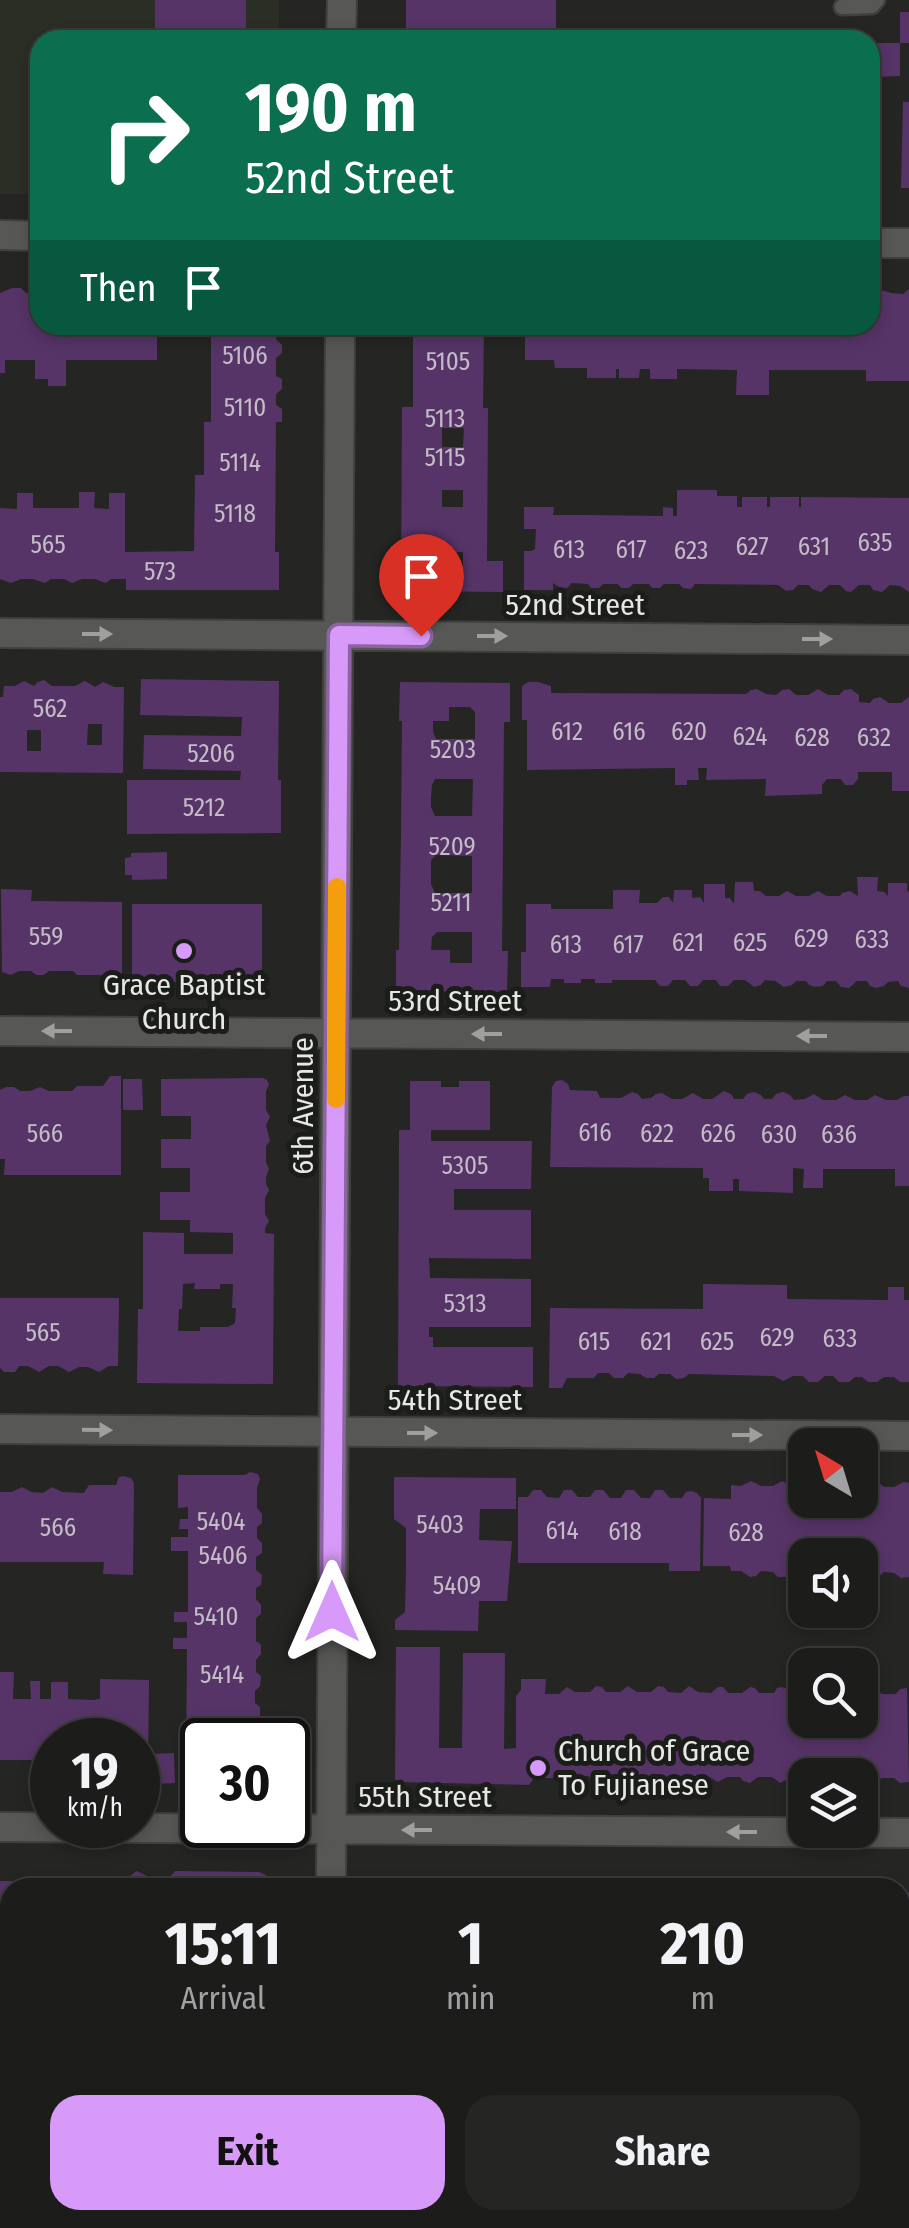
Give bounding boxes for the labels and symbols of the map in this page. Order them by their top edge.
house number: 5106 [222,341,268,371]
house number: 5105 [426,347,470,377]
house number: 5110 [224,393,266,423]
house number: 5113 [425,404,465,434]
house number: 5115 [425,443,465,473]
house number: 5114 [219,448,261,478]
house number: 5118 [214,499,256,529]
house number: 635 [858,528,892,558]
house number: 565 [30,530,66,560]
house number: 627 [735,532,769,562]
house number: 631 [798,532,830,562]
pin [379,534,464,637]
house number: 613 [553,535,585,565]
house number: 617 [615,535,647,565]
house number: 623 [674,536,708,566]
house number: 573 [144,557,176,587]
street label: 52nd Street [505,587,645,623]
one-way arrow [82,626,114,642]
one-way arrow [477,629,509,645]
one-way arrow [802,631,834,647]
house number: 562 [33,694,67,724]
house number: 612 [551,717,583,747]
house number: 616 [612,717,646,747]
house number: 620 [671,717,707,747]
house number: 624 [733,722,767,752]
house number: 628 [794,723,830,753]
house number: 632 [857,723,891,753]
house number: 5203 [430,735,476,765]
house number: 5206 [187,739,235,769]
house number: 5212 [183,793,225,823]
house number: 5209 [428,832,476,862]
house number: 5211 [431,888,471,918]
house number: 559 [29,922,63,952]
house number: 629 [793,924,829,954]
house number: 633 [855,925,889,955]
house number: 621 [672,928,704,958]
house number: 625 [733,928,767,958]
house number: 613 [550,930,582,960]
house number: 617 [612,930,644,960]
marker: Grace Baptist Church [173,940,195,962]
place label: Grace Baptist Church [103,967,265,1037]
street label: 53rd Street [388,983,522,1019]
one-way arrow [40,1023,72,1039]
one-way arrow [470,1026,502,1042]
one-way arrow [795,1028,827,1044]
street label: 6th Avenue [285,1037,321,1175]
house number: 616 [578,1118,612,1148]
house number: 566 [27,1119,63,1149]
house number: 622 [640,1119,674,1149]
house number: 626 [700,1119,736,1149]
house number: 630 [761,1120,797,1150]
house number: 636 [821,1120,857,1150]
house number: 5305 [441,1151,489,1181]
house number: 5313 [443,1289,487,1319]
house number: 565 [25,1318,61,1348]
house number: 629 [759,1323,795,1353]
house number: 633 [823,1324,857,1354]
house number: 615 [578,1327,610,1357]
house number: 621 [640,1327,672,1357]
house number: 625 [700,1327,734,1357]
street label: 54th Street [388,1382,523,1418]
one-way arrow [82,1422,114,1438]
one-way arrow [407,1425,439,1441]
one-way arrow [732,1427,764,1443]
north arrow [788,1428,878,1518]
house number: 5404 [197,1507,245,1537]
house number: 5403 [416,1510,464,1540]
house number: 566 [40,1513,76,1543]
house number: 614 [545,1516,579,1546]
house number: 618 [608,1517,642,1547]
house number: 628 [728,1518,764,1548]
house number: 5406 [198,1541,248,1571]
position arrow [280,1560,384,1664]
house number: 5409 [433,1571,481,1601]
house number: 5410 [193,1602,239,1632]
house number: 5414 [200,1660,244,1690]
speed limit sign: 30 [180,1718,310,1848]
place label: Church of Grace To Fujianese [558,1733,750,1803]
marker: Church of Grace To Fujianese [527,1757,549,1779]
street label: 55th Street [358,1779,492,1815]
one-way arrow [400,1822,432,1838]
one-way arrow [725,1824,757,1840]

